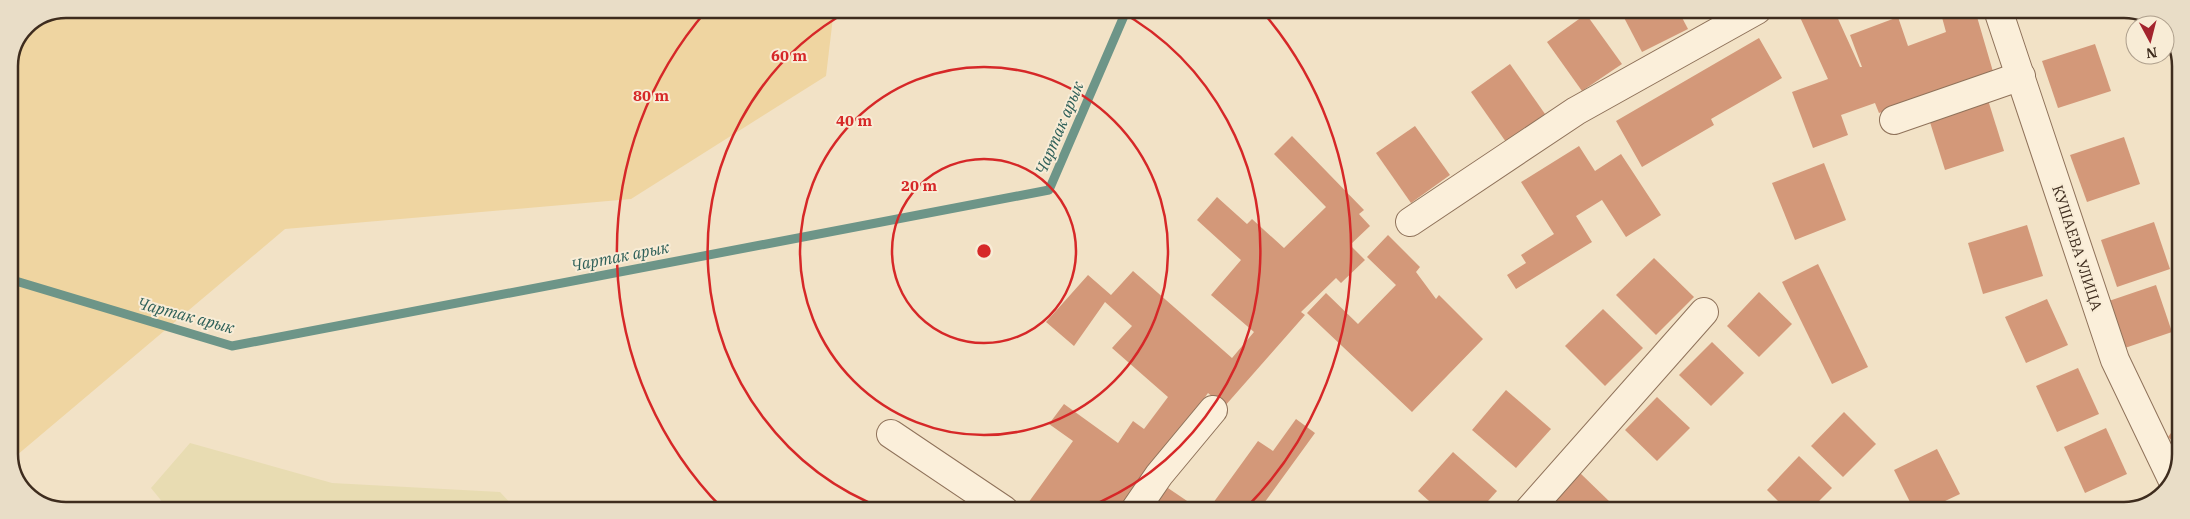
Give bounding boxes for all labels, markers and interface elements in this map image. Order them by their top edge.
north arrow [2125,15,2175,65]
text: N [2145,43,2158,63]
text: 60 m [771,46,807,65]
water label: Чартак арык [1030,78,1088,178]
text: 80 m [633,86,669,105]
text: 40 m [836,111,872,130]
text: 20 m [901,176,937,195]
street label: КУШАЕВА УЛИЦА [2048,183,2107,314]
water label: Чартак арык [569,237,671,275]
centre of rings [975,242,993,260]
water label: Чартак арык [135,292,237,338]

